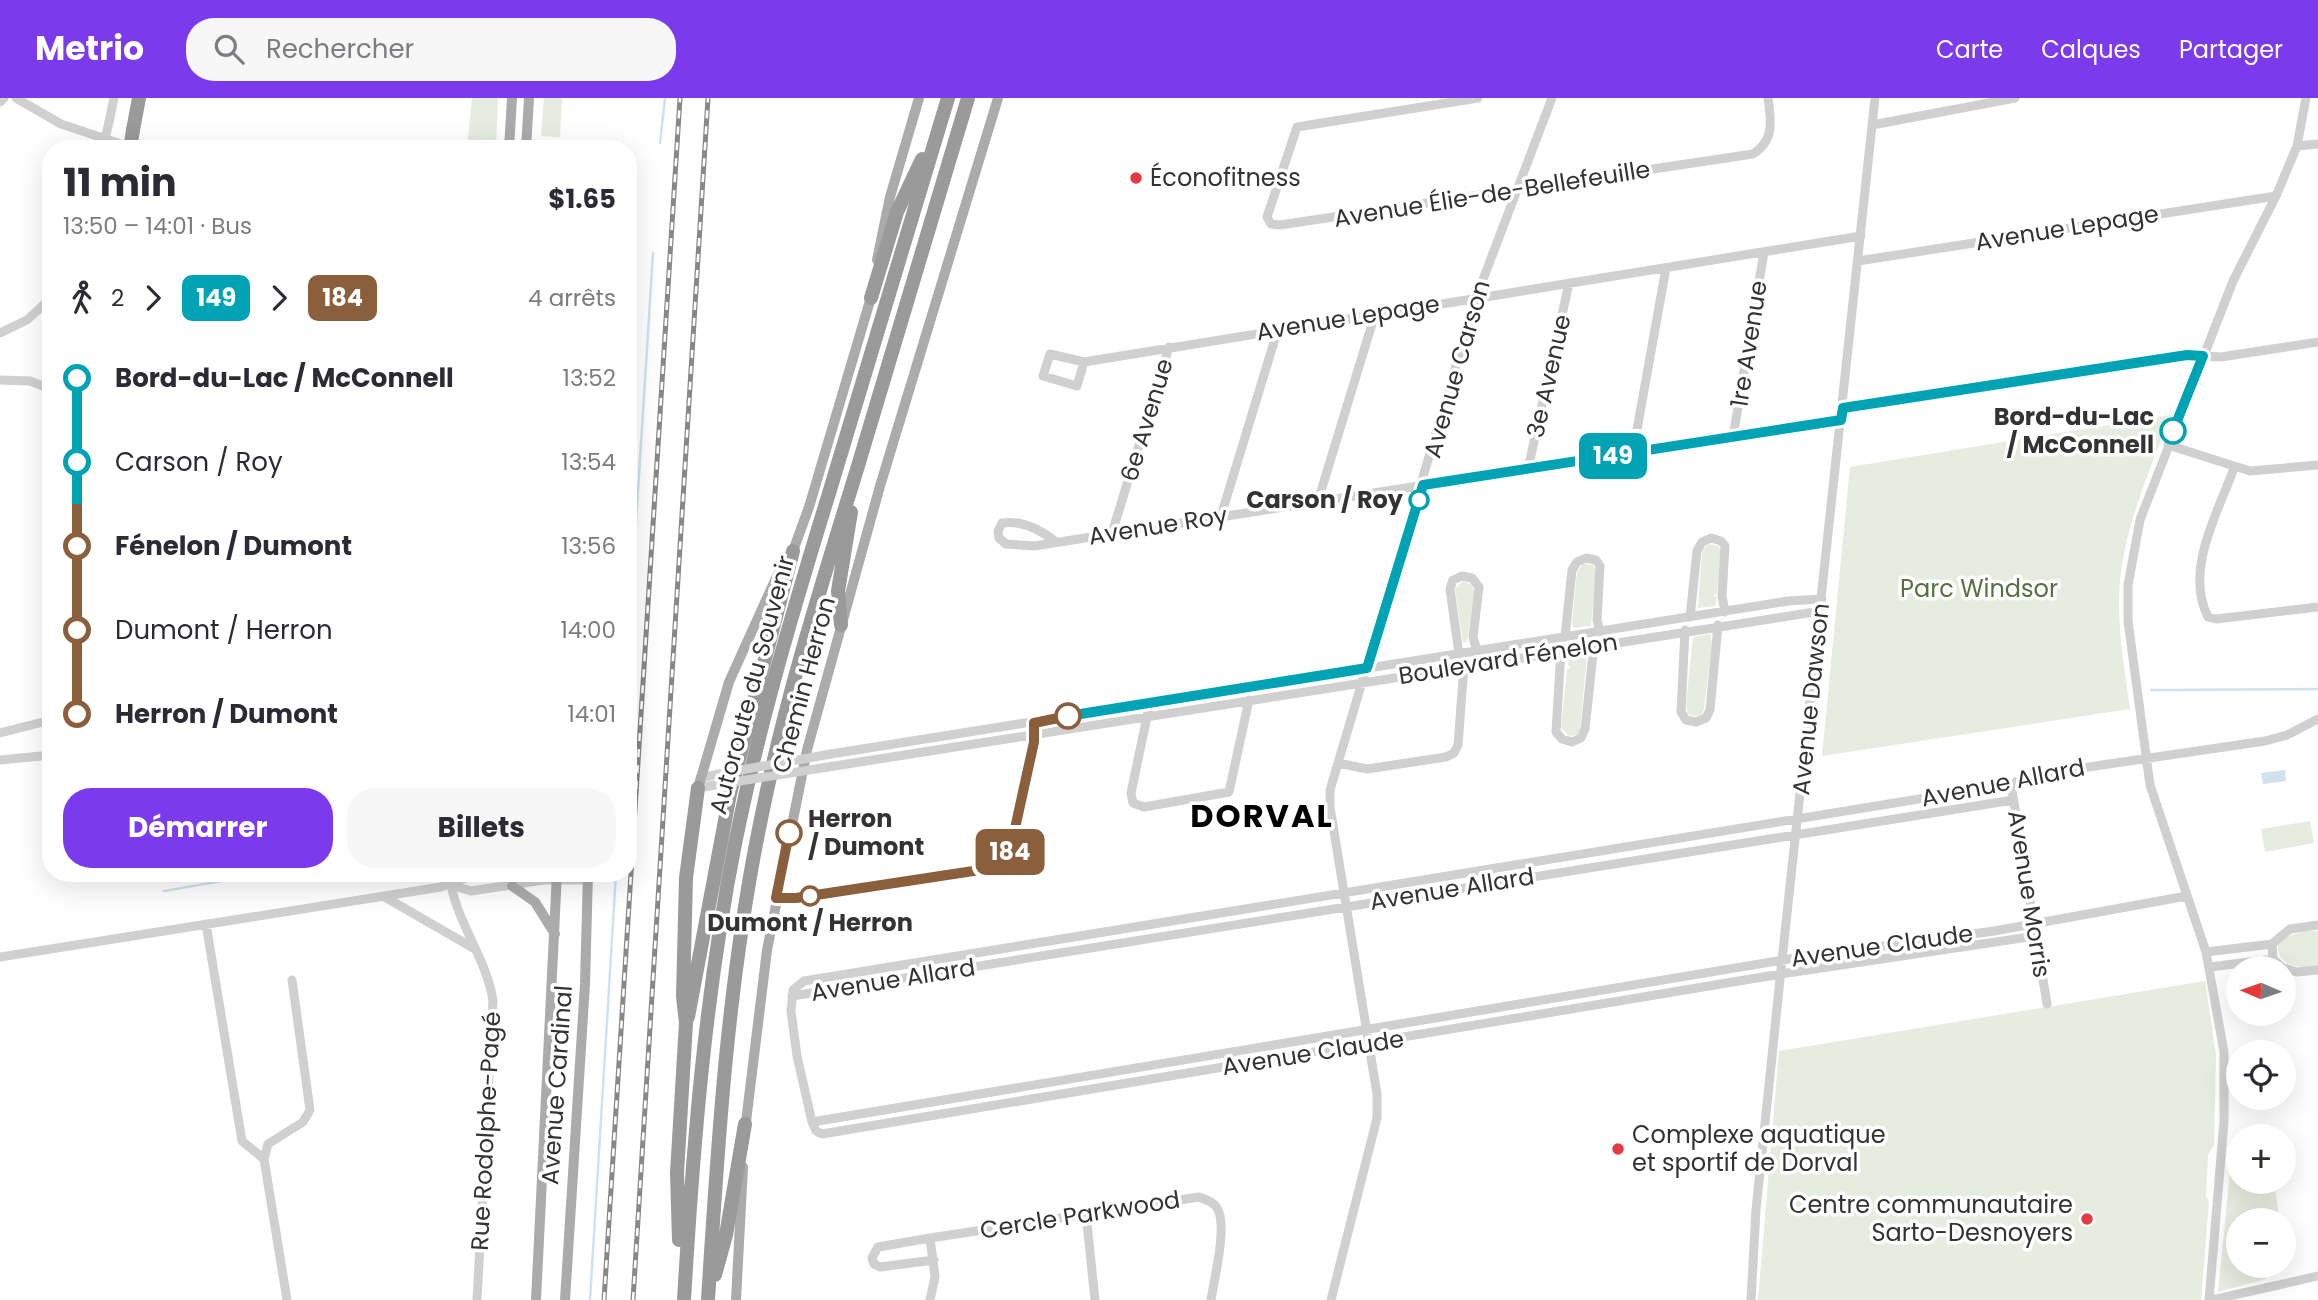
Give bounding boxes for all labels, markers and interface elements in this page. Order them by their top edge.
search box [186,18,676,81]
text: Metrio [35,25,144,72]
icon: search [210,30,248,68]
text: Rechercher [266,31,414,67]
text: Carte [1936,33,2003,66]
text: Calques [2041,33,2141,66]
text: Partager [2179,33,2283,66]
street label: Avenue Élie-de-Bellefeuille [1331,152,1653,235]
text: 11 min [63,156,177,209]
place label: Éconofitness [1150,161,1301,194]
marker: Éconofitness [1128,170,1144,186]
text: $1.65 [548,181,616,217]
street label: Avenue Lepage [1973,197,2161,258]
text: 13:50 – 14:01 · Bus [63,210,252,242]
street label: Avenue Carson [1415,276,1498,462]
street label: 1re Avenue [1722,278,1775,410]
icon: walk [63,279,101,317]
icon: forward [134,279,172,317]
icon: forward [260,279,298,317]
text: 149 [196,281,236,314]
text: 184 [322,281,363,314]
text: 2 [111,282,124,314]
text: 4 arrêts [528,282,616,314]
street label: Avenue Lepage [1254,287,1442,348]
street label: 3e Avenue [1518,311,1579,441]
street label: 6e Avenue [1112,354,1181,485]
text: Bord-du-Lac / McConnell [115,360,454,396]
text: 13:52 [563,362,616,394]
place label: Bord-du-Lac / McConnell [1994,400,2154,461]
marker: Bord-du-Lac / McConnell [2160,418,2186,444]
line badge: 149 [1573,433,1653,479]
text: 149 [1593,439,1633,472]
text: Carson / Roy [115,444,283,480]
text: 13:54 [561,446,616,478]
place label: Carson / Roy [1246,483,1404,516]
marker: Carson / Roy [1409,490,1429,510]
street label: Avenue Roy [1086,498,1230,553]
text: Fénelon / Dumont [115,528,352,564]
text: 13:56 [561,530,616,562]
street label: Autoroute du Souvenir [701,552,802,818]
park label: Parc Windsor [1900,572,2058,605]
street label: Chemin Herron [764,593,843,777]
street label: Avenue Dawson [1784,601,1837,796]
text: Dumont / Herron [115,612,333,648]
text: 14:00 [560,614,616,646]
street label: Boulevard Fénelon [1396,625,1620,692]
text: Herron / Dumont [115,696,338,732]
text: 14:01 [567,698,616,730]
unlabelled marker [1055,703,1081,729]
street label: Avenue Allard [1918,750,2087,815]
button: Démarrer [63,788,333,868]
button: Billets [347,788,616,868]
district label: DORVAL [1190,793,1334,838]
place label: Herron / Dumont [808,802,924,863]
street label: Avenue Morris [2000,808,2059,980]
marker: Herron / Dumont [776,820,802,846]
line badge: 184 [970,829,1050,875]
text: 184 [990,835,1030,868]
street label: Avenue Allard [1367,859,1536,918]
marker: Dumont / Herron [800,886,820,906]
place label: Dumont / Herron [707,906,913,939]
street label: Avenue Claude [1789,916,1975,975]
street label: Avenue Allard [808,950,977,1009]
north arrow [2226,956,2296,1026]
map controls [2226,956,2296,1278]
street label: Avenue Cardinal [533,984,580,1186]
street label: Rue Rodolphe-Pagé [463,1010,508,1251]
street label: Avenue Claude [1220,1022,1406,1083]
button: locate [2226,1040,2296,1110]
place label: Complexe aquatique et sportif de Dorval [1632,1118,1886,1179]
button: + [2226,1124,2296,1194]
marker: Complexe aquatique et sportif de Dorval [1610,1141,1626,1157]
street label: Cercle Parkwood [977,1182,1182,1247]
place label: Centre communautaire Sarto-Desnoyers [1789,1188,2073,1249]
button: − [2226,1208,2296,1278]
marker: Centre communautaire Sarto-Desnoyers [2079,1211,2095,1227]

